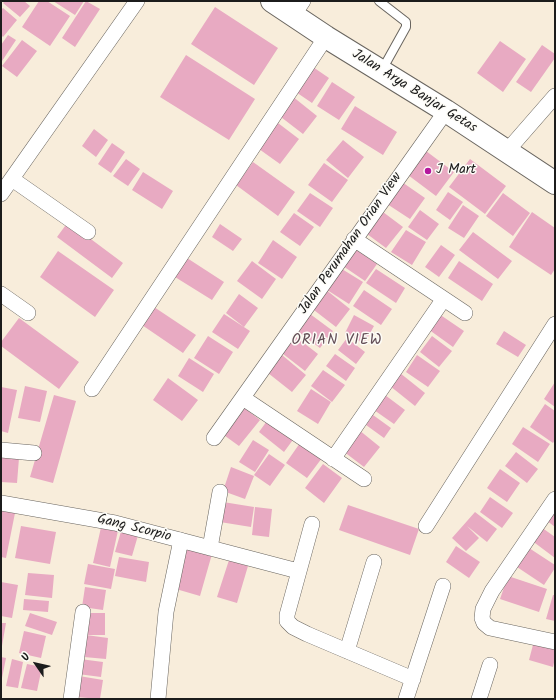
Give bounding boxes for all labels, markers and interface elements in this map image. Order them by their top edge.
street label: Jalan Arya Banjar Getas [348,47,480,137]
place label: J Mart [436,163,476,179]
marker: J Mart [423,166,433,176]
street label: Jalan Perumahan Orian View [296,170,406,318]
district label: ORIAN VIEW [291,332,383,350]
street label: Gang Scorpio [95,512,173,546]
north arrow [16,644,56,684]
text: U [17,650,35,665]

